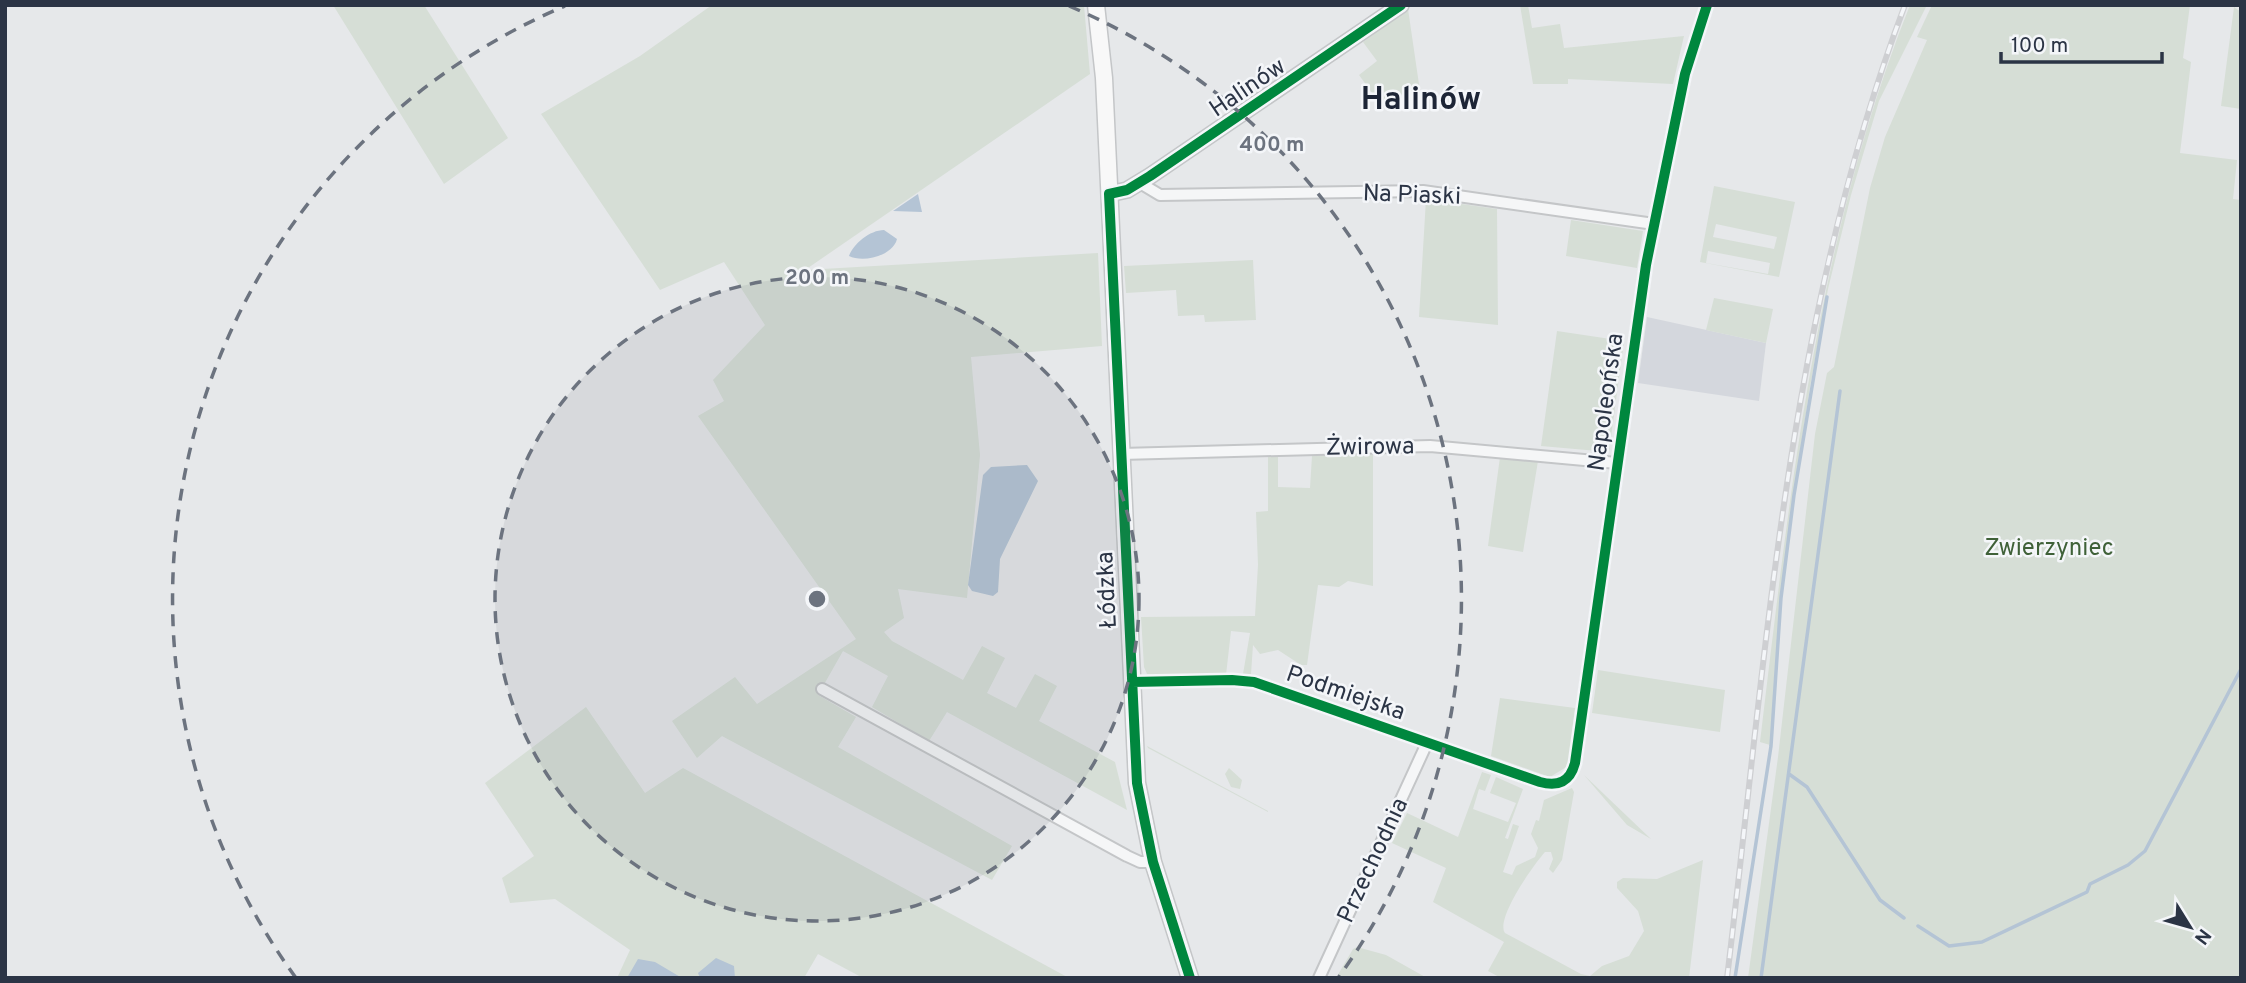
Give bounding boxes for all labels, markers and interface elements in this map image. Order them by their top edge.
scale bar [2001,21,2162,65]
text: 100 m [2011,33,2068,60]
street label: Halinów [1204,52,1292,125]
district label: Halinów [1361,81,1481,121]
text: 400 m [1240,132,1304,159]
street label: Na Piaski [1362,179,1462,213]
text: 200 m [785,265,849,292]
street label: Napoleońska [1582,331,1632,473]
street label: Żwirowa [1325,431,1415,464]
park label: Zwierzyniec [1984,534,2114,564]
street label: Łódzka [1091,551,1125,629]
centre of rings [805,587,829,611]
street label: Podmiejska [1282,660,1409,728]
street label: Przechodnia [1332,793,1416,928]
north arrow [2155,892,2225,962]
text: N [2188,923,2216,949]

